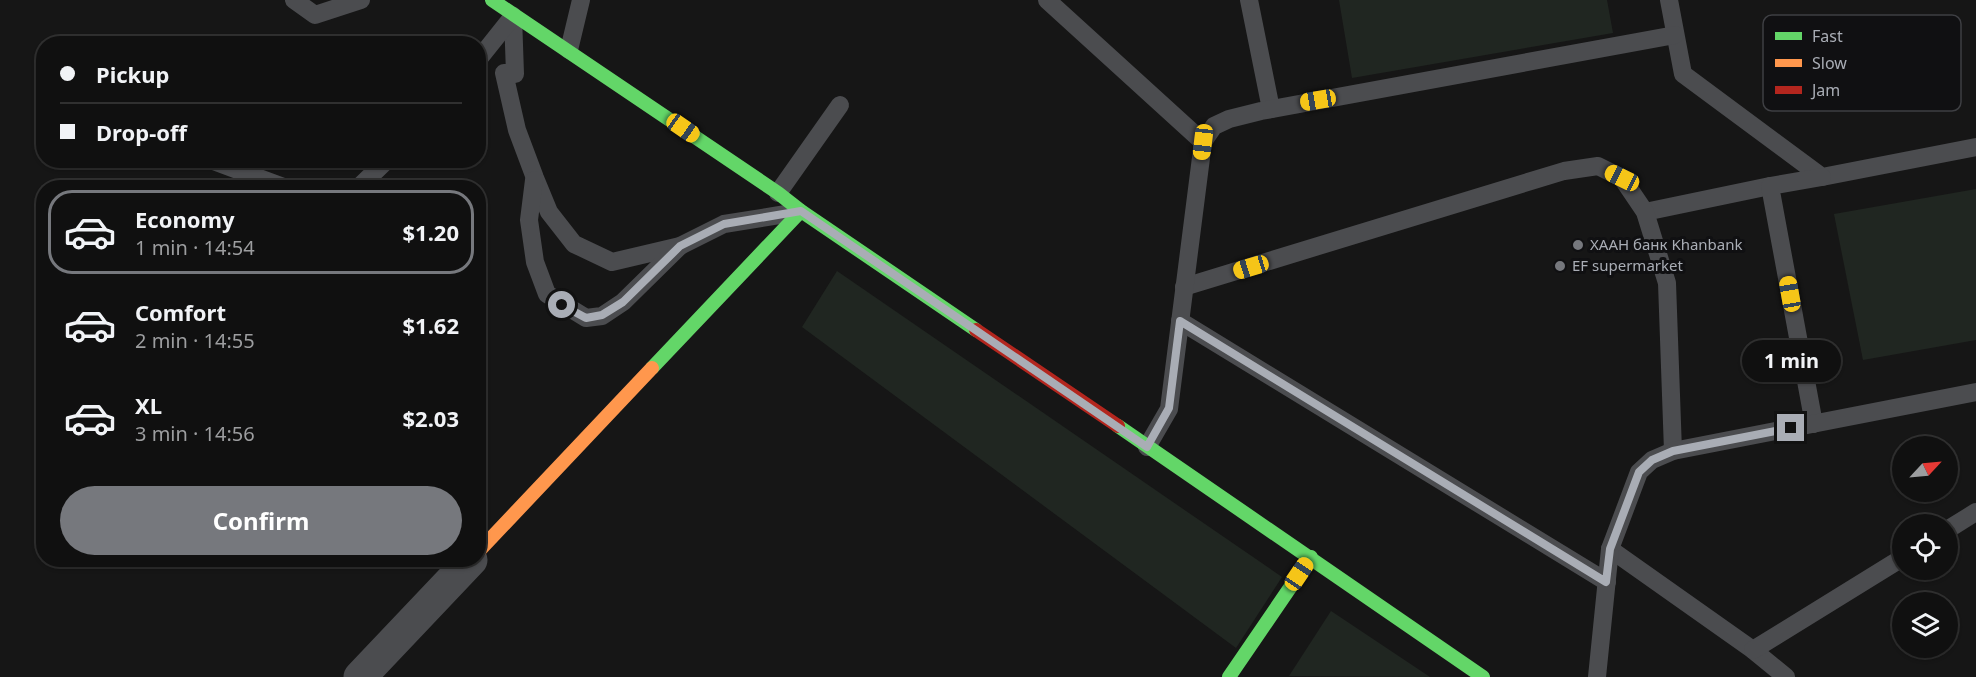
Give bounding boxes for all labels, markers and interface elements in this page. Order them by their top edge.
legend [1763,15,1961,111]
text: Fast [1812,25,1843,47]
text: Slow [1812,52,1847,74]
text: Pickup [96,59,169,89]
text: Jam [1810,79,1840,101]
car [1299,88,1337,112]
car [663,110,703,146]
text: Drop-off [96,117,187,147]
car [1192,123,1214,161]
car [1602,162,1642,194]
text: Economy [135,204,234,234]
icon: car [63,205,117,259]
text: $1.20 [402,217,459,247]
text: 1 min · 14:54 [135,234,255,261]
place label: ХААН банк Khanbank [1590,234,1743,254]
marker: ХААН банк Khanbank [1571,238,1585,252]
car [1231,253,1271,281]
place label: EF supermarket [1572,255,1683,275]
marker: EF supermarket [1553,259,1567,273]
car [1778,275,1802,313]
route start [548,291,575,318]
text: Comfort [135,297,226,327]
icon: car [63,298,117,352]
text: $1.62 [402,310,459,340]
text: 2 min · 14:55 [135,327,255,354]
callout: 1 min [1742,341,1840,383]
text: 1 min [1764,347,1819,374]
text: XL [135,390,162,420]
icon: car [63,391,117,445]
text: $2.03 [402,403,459,433]
route end [1777,414,1804,441]
text: 3 min · 14:56 [135,420,255,447]
north arrow [1892,436,1958,502]
map controls [1892,436,1958,658]
button: Confirm [60,486,462,555]
button: locate [1892,514,1958,580]
car [1281,554,1317,594]
button: layers [1892,592,1958,658]

